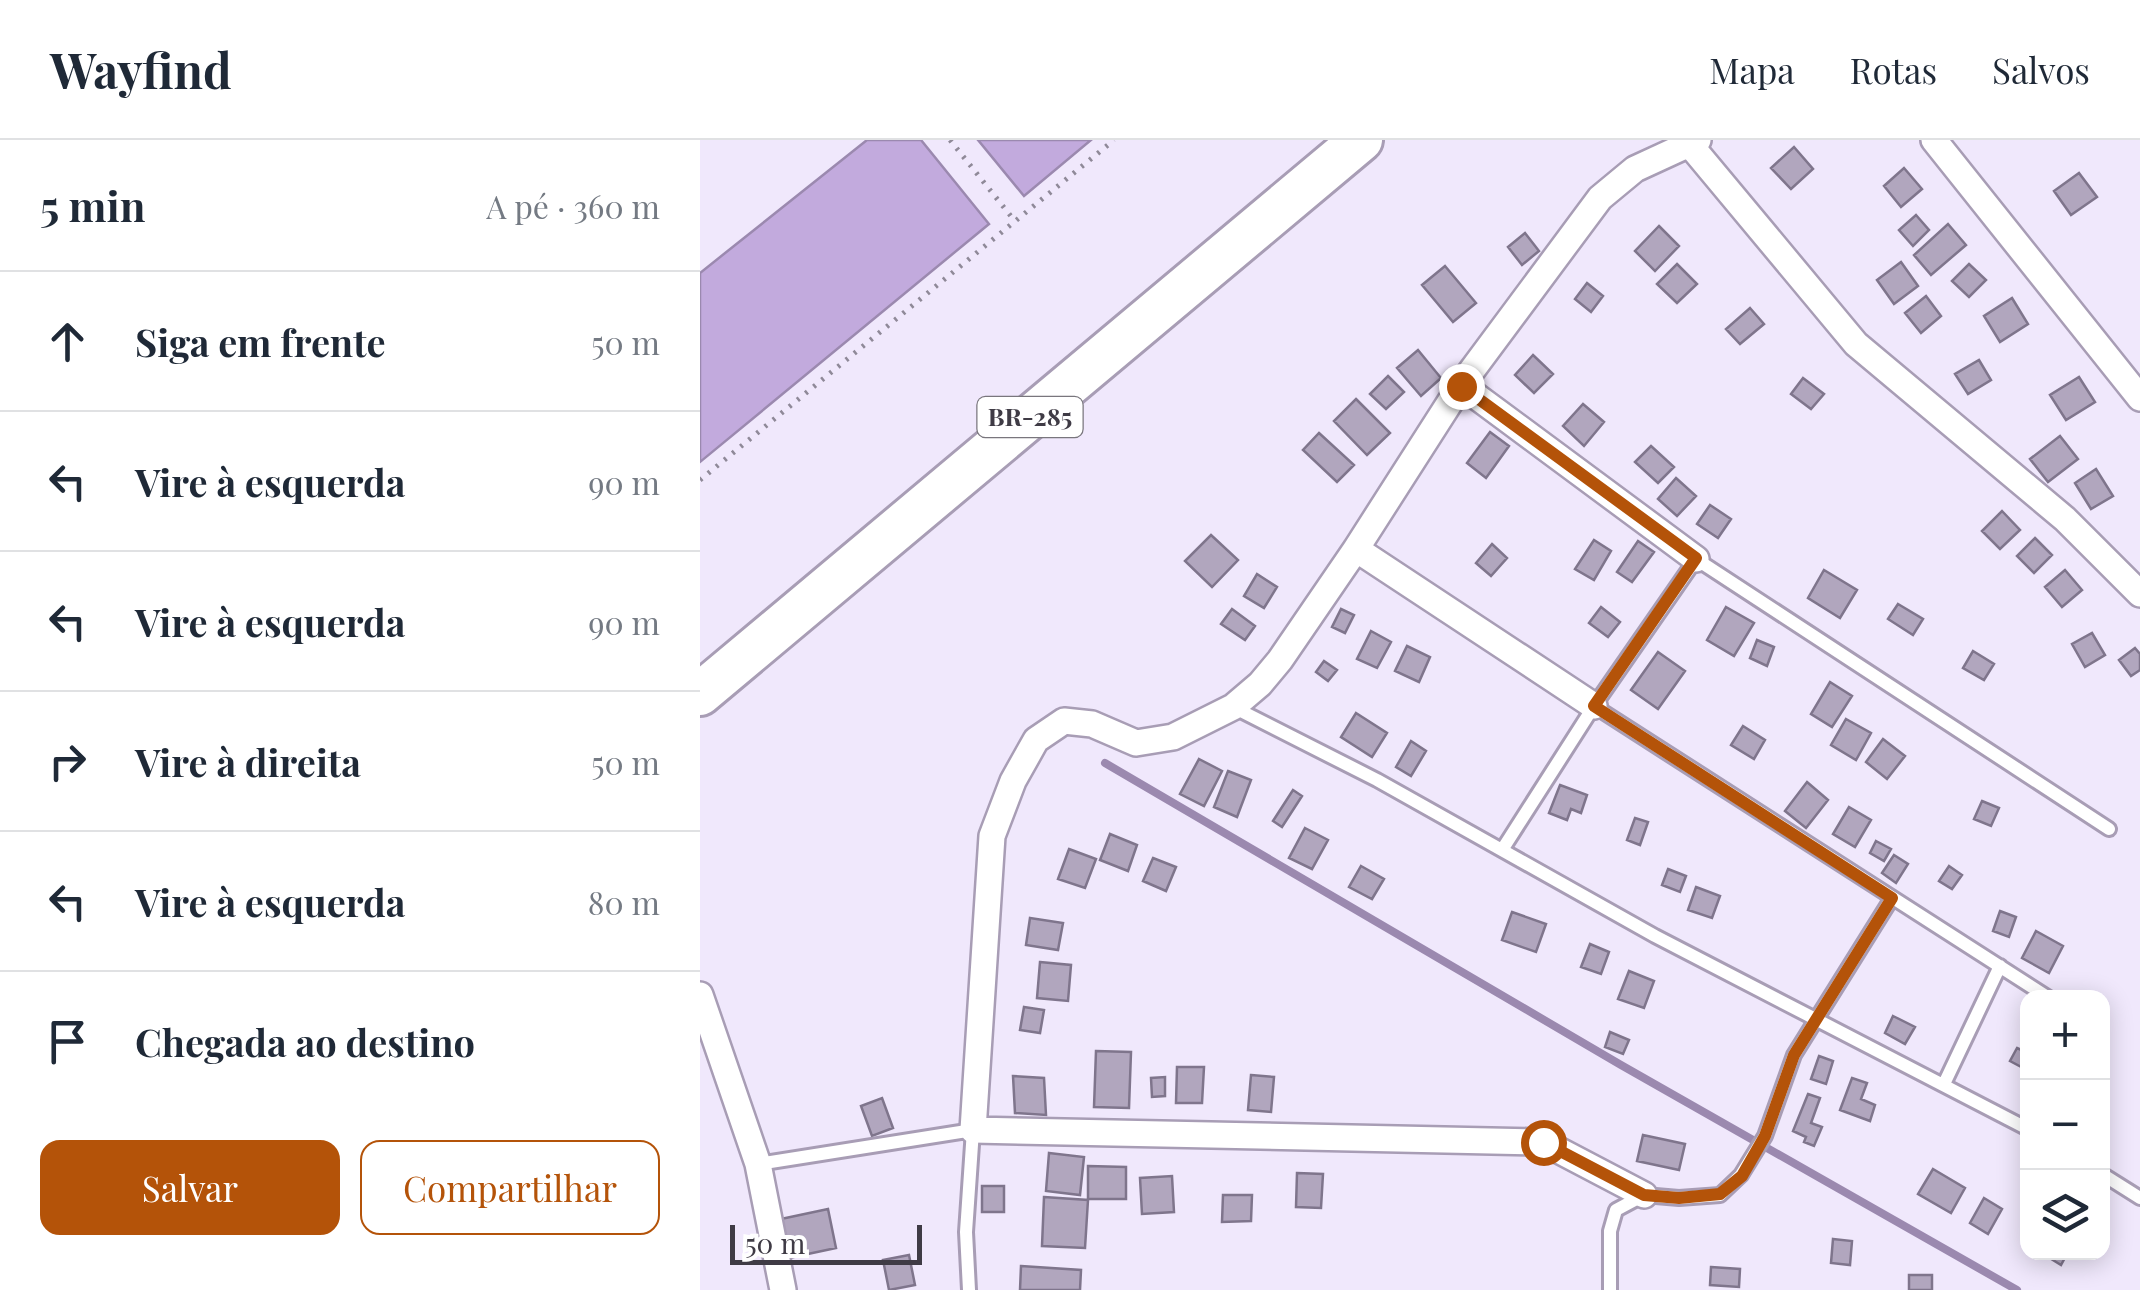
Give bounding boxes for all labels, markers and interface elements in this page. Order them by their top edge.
text: Wayfind [50,37,232,101]
text: Mapa [1709,46,1795,93]
text: Rotas [1850,46,1937,93]
text: Salvos [1992,46,2090,93]
text: 5 min [40,177,145,233]
text: A pé · 360 m [486,184,660,227]
icon: ahead [40,314,95,369]
text: Siga em frente [135,316,386,367]
text: 50 m [591,320,660,363]
route end [1439,364,1485,410]
road number: BR-285 [978,397,1082,437]
icon: left [40,454,95,509]
text: Vire à esquerda [135,456,405,507]
text: 90 m [588,460,660,503]
icon: left [40,594,95,649]
text: Vire à esquerda [135,596,405,647]
text: 90 m [588,600,660,643]
icon: right [40,734,95,789]
text: Vire à direita [135,736,361,787]
text: 50 m [591,740,660,783]
icon: left [40,874,95,929]
text: Vire à esquerda [135,876,405,927]
text: 80 m [588,880,660,923]
map controls [2020,990,2110,1260]
button: + [2020,990,2110,1080]
icon: arrive [40,1014,95,1069]
text: Chegada ao destino [135,1016,475,1067]
button: − [2020,1080,2110,1170]
route start [1521,1120,1567,1166]
button: Salvar [40,1140,340,1235]
button: Compartilhar [360,1140,660,1235]
button: layers [2020,1170,2110,1260]
scale bar [730,1220,922,1264]
text: 50 m [745,1224,805,1261]

